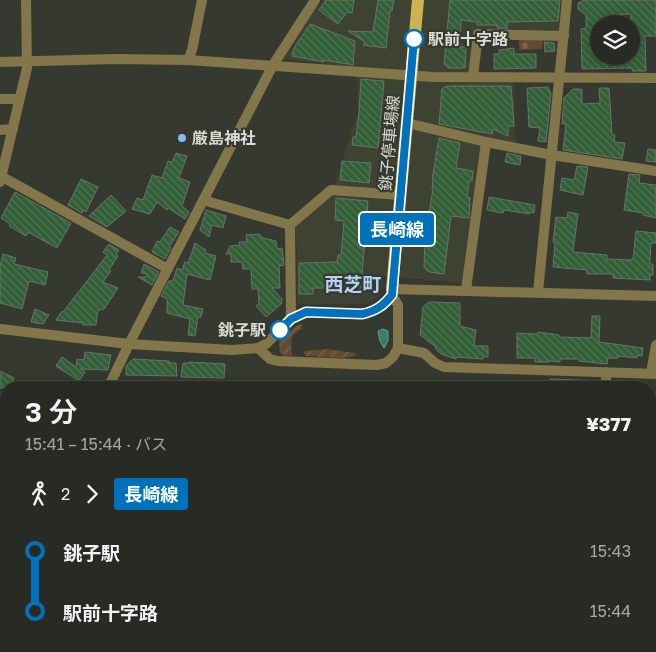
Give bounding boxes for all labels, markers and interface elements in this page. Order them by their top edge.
map controls [590,15,640,65]
button: layers [590,15,640,65]
marker: 駅前十字路 [404,29,424,49]
place label: 駅前十字路 [428,29,508,49]
street label: 銚子停車場線 [375,94,403,192]
place label: 厳島神社 [192,128,256,148]
marker: 厳島神社 [176,132,188,144]
line badge: 長崎線 [368,213,426,245]
text: 長崎線 [370,218,424,240]
district label: 西芝町 [324,272,382,295]
place label: 銚子駅 [218,320,266,340]
marker: 銚子駅 [270,320,290,340]
text: 3 分 [25,395,77,428]
text: ¥377 [586,412,631,435]
text: 15:41 – 15:44 · バス [25,434,167,454]
icon: walk [25,480,53,508]
icon: forward [78,480,106,508]
text: 長崎線 [124,483,178,505]
text: 2 [61,484,70,504]
text: 銚子駅 [63,541,120,564]
text: 15:43 [590,541,631,561]
text: 駅前十字路 [63,601,158,624]
text: 15:44 [590,601,631,621]

